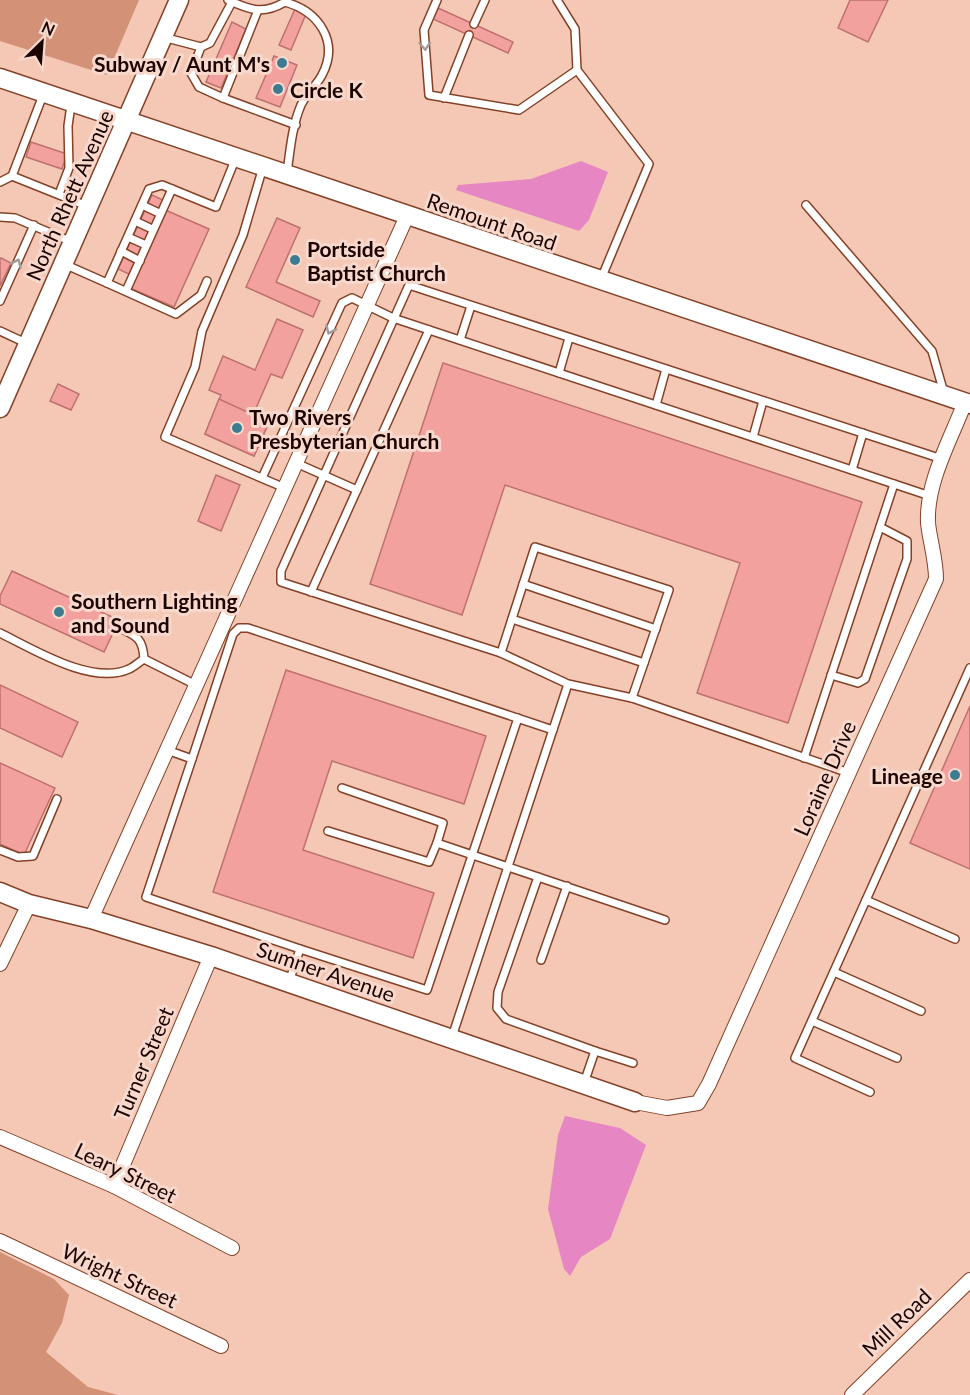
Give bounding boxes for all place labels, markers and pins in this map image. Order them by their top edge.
place label: Subway / Aunt M's [94,51,270,76]
marker: Subway / Aunt M's [275,56,289,70]
place label: Circle K [290,77,363,102]
marker: Circle K [271,82,285,96]
place label: Portside Baptist Church [307,236,446,285]
marker: Portside Baptist Church [288,253,302,267]
place label: Two Rivers Presbyterian Church [249,404,439,453]
marker: Two Rivers Presbyterian Church [230,421,244,435]
place label: Southern Lighting and Sound [71,588,238,637]
marker: Southern Lighting and Sound [52,605,66,619]
place label: Lineage [871,763,943,788]
marker: Lineage [948,768,962,782]

